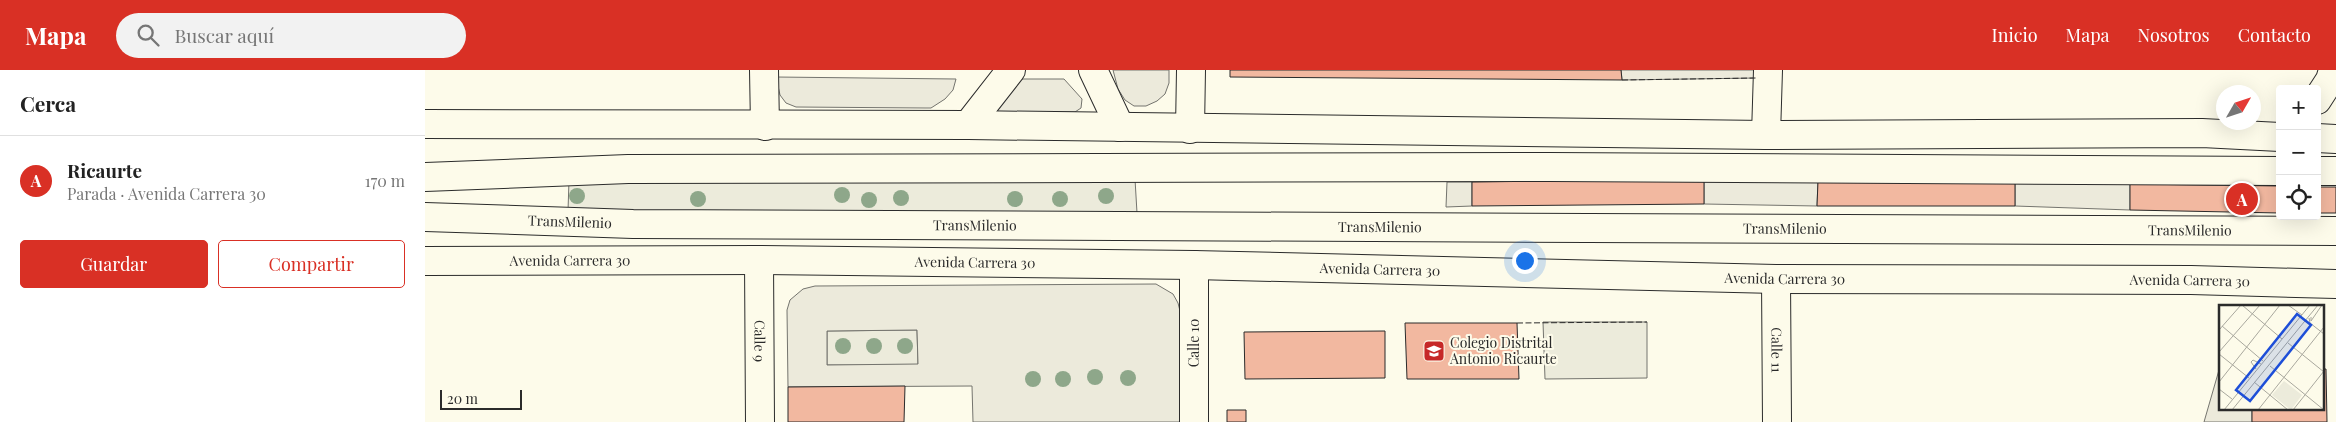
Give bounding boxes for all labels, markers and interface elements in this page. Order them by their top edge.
search box [116,13,466,58]
text: Mapa [25,19,86,51]
icon: search [134,21,162,49]
text: Buscar aquí [174,22,274,48]
text: Inicio [1992,23,2038,47]
text: Mapa [2066,23,2110,47]
text: Nosotros [2138,23,2210,47]
text: Contacto [2238,23,2311,47]
north arrow [2216,85,2261,130]
map controls [2276,85,2321,220]
button: + [2276,85,2321,130]
text: Cerca [20,89,76,117]
button: − [2276,130,2321,175]
text: Ricaurte [67,157,142,183]
text: A [31,170,41,191]
text: 170 m [365,170,405,191]
button: locate [2276,175,2321,220]
pin: A [2226,180,2258,218]
text: Parada · Avenida Carrera 30 [67,183,266,204]
street label: TransMilenio [528,210,612,232]
street label: TransMilenio [933,215,1017,235]
street label: TransMilenio [1338,217,1422,236]
street label: TransMilenio [1743,219,1827,238]
street label: TransMilenio [2148,220,2232,240]
button: Guardar [20,240,208,288]
button: Compartir [218,240,405,288]
your location [1512,248,1538,274]
street label: Avenida Carrera 30 [509,250,630,270]
street label: Avenida Carrera 30 [914,252,1035,272]
street label: Avenida Carrera 30 [1318,258,1441,280]
street label: Avenida Carrera 30 [1723,268,1845,288]
street label: Avenida Carrera 30 [2128,270,2250,291]
inset map [2219,305,2323,410]
street label: Calle 10 [1184,319,1203,367]
street label: Calle 9 [750,320,770,362]
street label: Calle 11 [1767,327,1787,373]
place label: Colegio Distrital Antonio Ricaurte [1449,333,1557,368]
school or university icon: Colegio Distrital Antonio Ricaurte [1422,339,1446,363]
scale bar [440,387,523,410]
text: 20 m [447,389,478,408]

